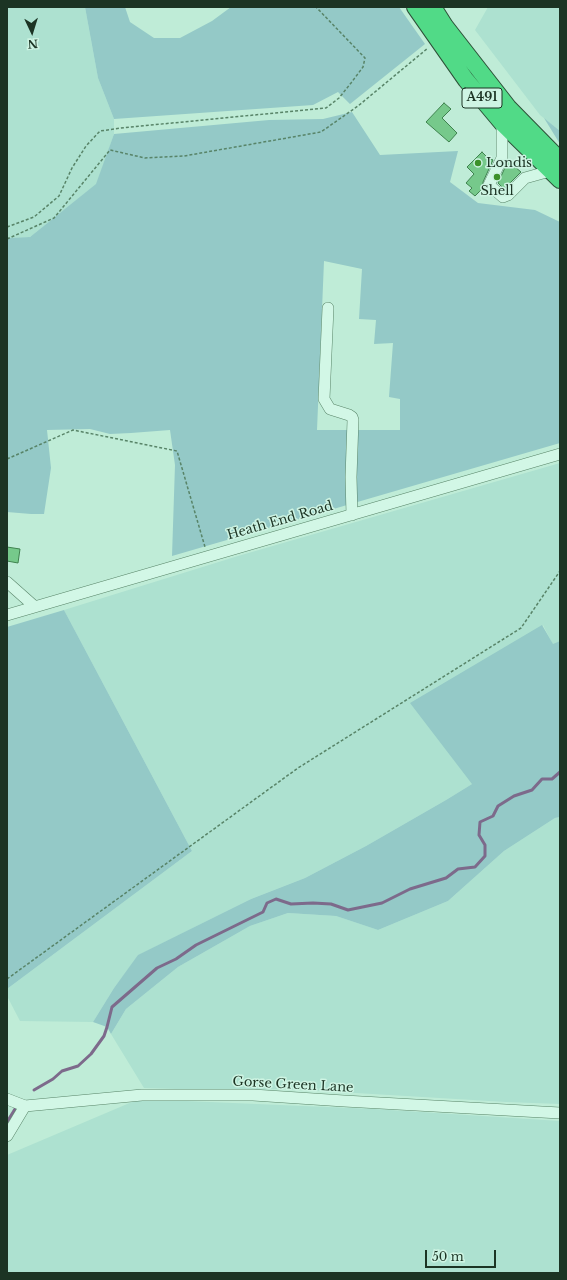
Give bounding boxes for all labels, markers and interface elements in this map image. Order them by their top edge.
north arrow [12,12,52,52]
text: N [27,37,38,51]
road number: A491 [462,88,502,108]
place label: Londis [486,155,532,171]
marker: Londis [473,158,483,168]
marker: Shell [492,172,502,182]
place label: Shell [480,183,514,199]
street label: Heath End Road [225,498,335,544]
street label: Gorse Green Lane [232,1074,354,1096]
scale bar [427,1242,498,1268]
text: 50 m [432,1249,464,1264]

